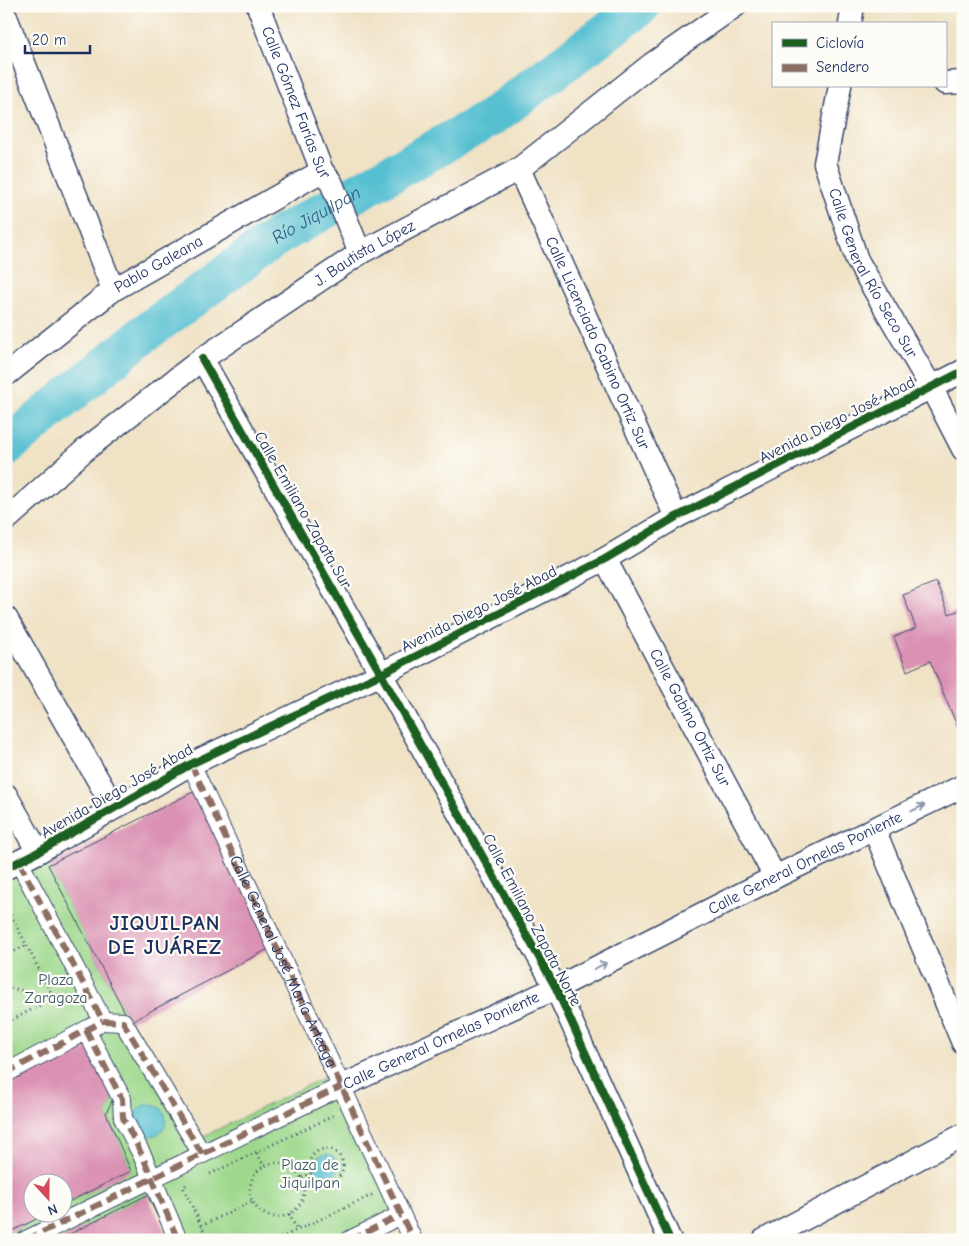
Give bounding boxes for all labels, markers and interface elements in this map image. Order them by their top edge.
scale bar [25,22,90,54]
legend [772,22,946,88]
street label: Calle Gómez Farías Sur [258,24,335,184]
text: 20 m [32,31,66,49]
text: Ciclovía [816,34,864,52]
text: Sendero [816,58,869,76]
water label: Río Jiquilpan [267,182,364,248]
street label: Calle General Río Seco Sur [825,186,921,362]
street label: J. Bautista López [311,217,418,290]
street label: Pablo Galeana [111,232,206,296]
street label: Calle Licenciado Gabino Ortiz Sur [542,234,654,453]
street label: Avenida Diego José Abad [756,373,918,467]
street label: Calle Emiliano Zapata Sur [251,428,356,592]
street label: Avenida Diego José Abad [398,562,560,656]
street label: Calle Gabino Ortiz Sur [646,646,734,790]
street label: Avenida Diego José Abad [38,740,196,842]
one-way arrow [910,803,925,813]
street label: Calle General Ornelas Poniente [705,808,905,918]
street label: Calle Emiliano Zapata Norte [479,831,585,1009]
street label: Calle General José María Arteaga [226,853,340,1070]
district label: JIQUILPAN DE JUÁREZ [108,911,222,959]
one-way arrow [592,961,607,971]
park label: Plaza Zaragoza [24,971,88,1007]
street label: Calle General Ornelas Poniente [340,988,542,1093]
park label: Plaza de Jiquilpan [280,1156,340,1192]
north arrow [22,1174,72,1224]
text: N [45,1200,60,1219]

